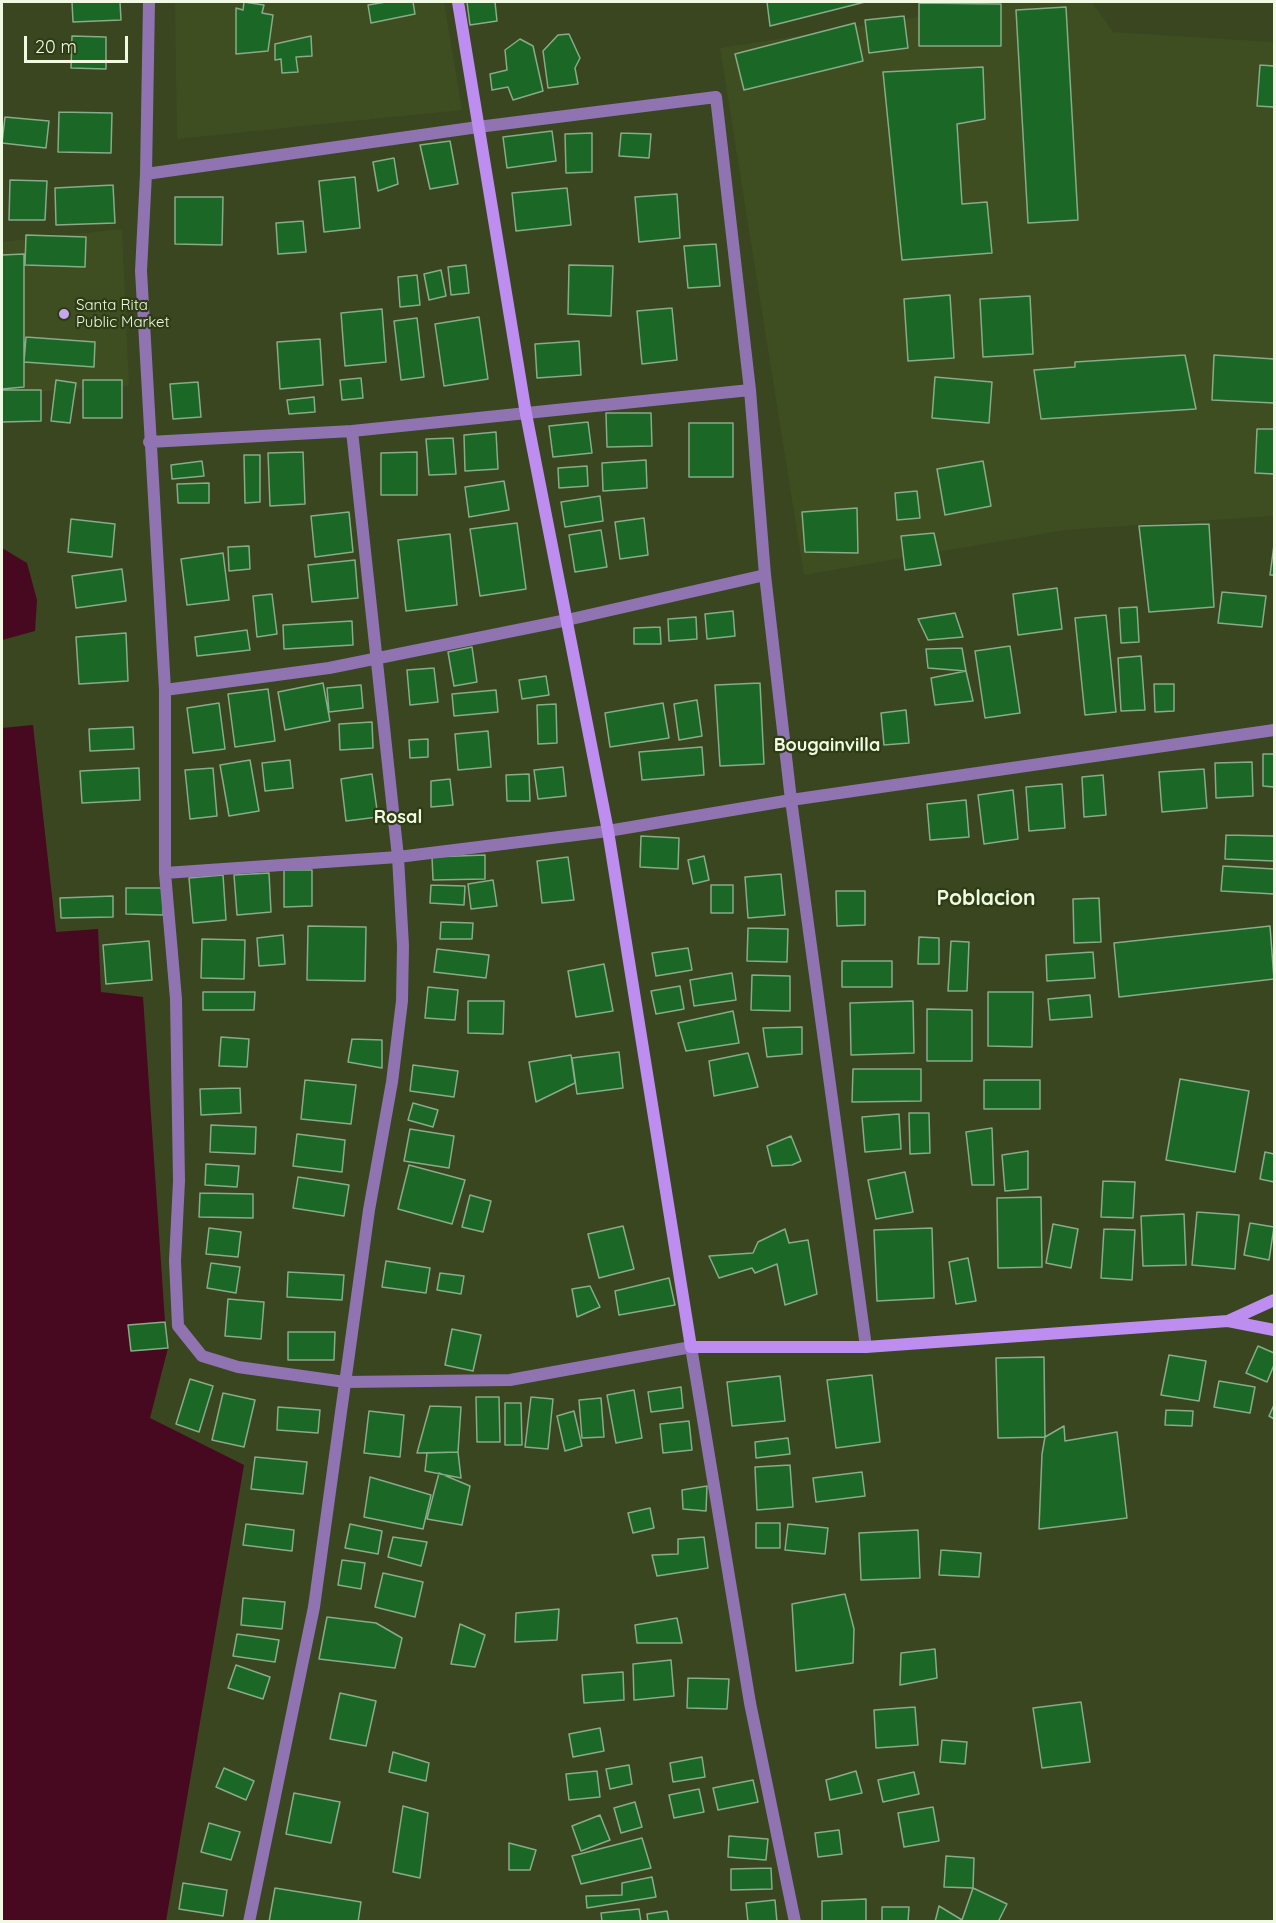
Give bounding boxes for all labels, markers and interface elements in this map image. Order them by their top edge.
scale bar [27,24,130,62]
text: 20 m [35,35,77,58]
place label: Santa Rita Public Market [76,296,170,331]
marker: Santa Rita Public Market [57,307,71,321]
district label: Bougainvilla [774,735,880,757]
district label: Rosal [374,807,422,829]
district label: Poblacion [936,886,1036,912]

